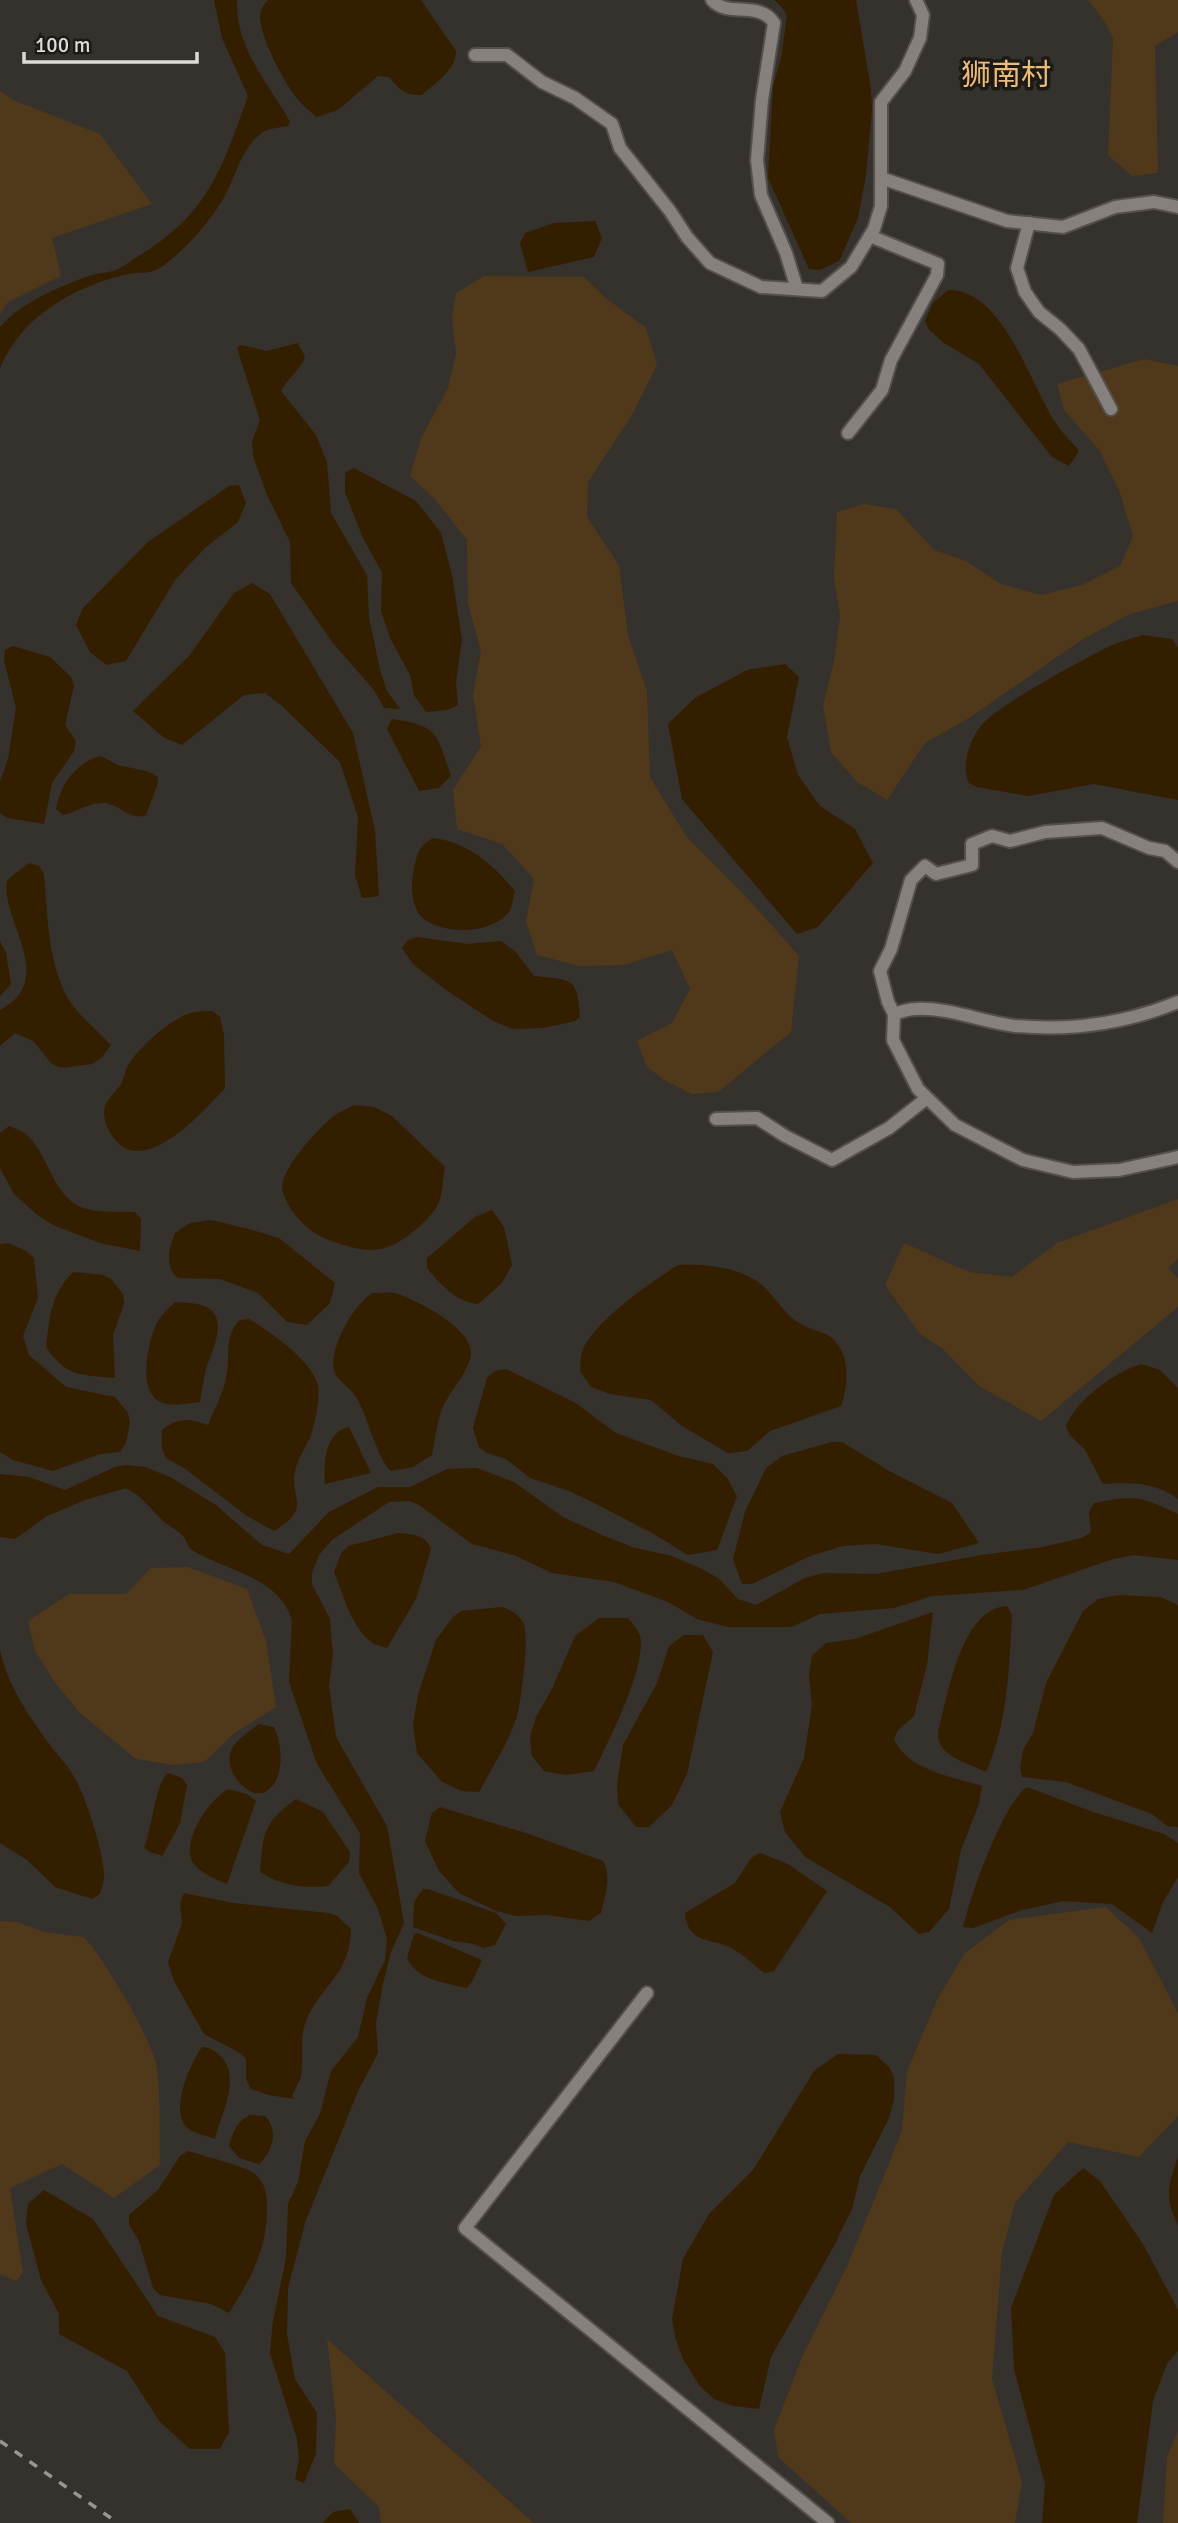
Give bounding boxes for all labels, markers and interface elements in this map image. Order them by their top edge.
scale bar [24,21,198,65]
text: 100 m [35,32,90,58]
district label: 狮南村 [961,57,1051,94]

